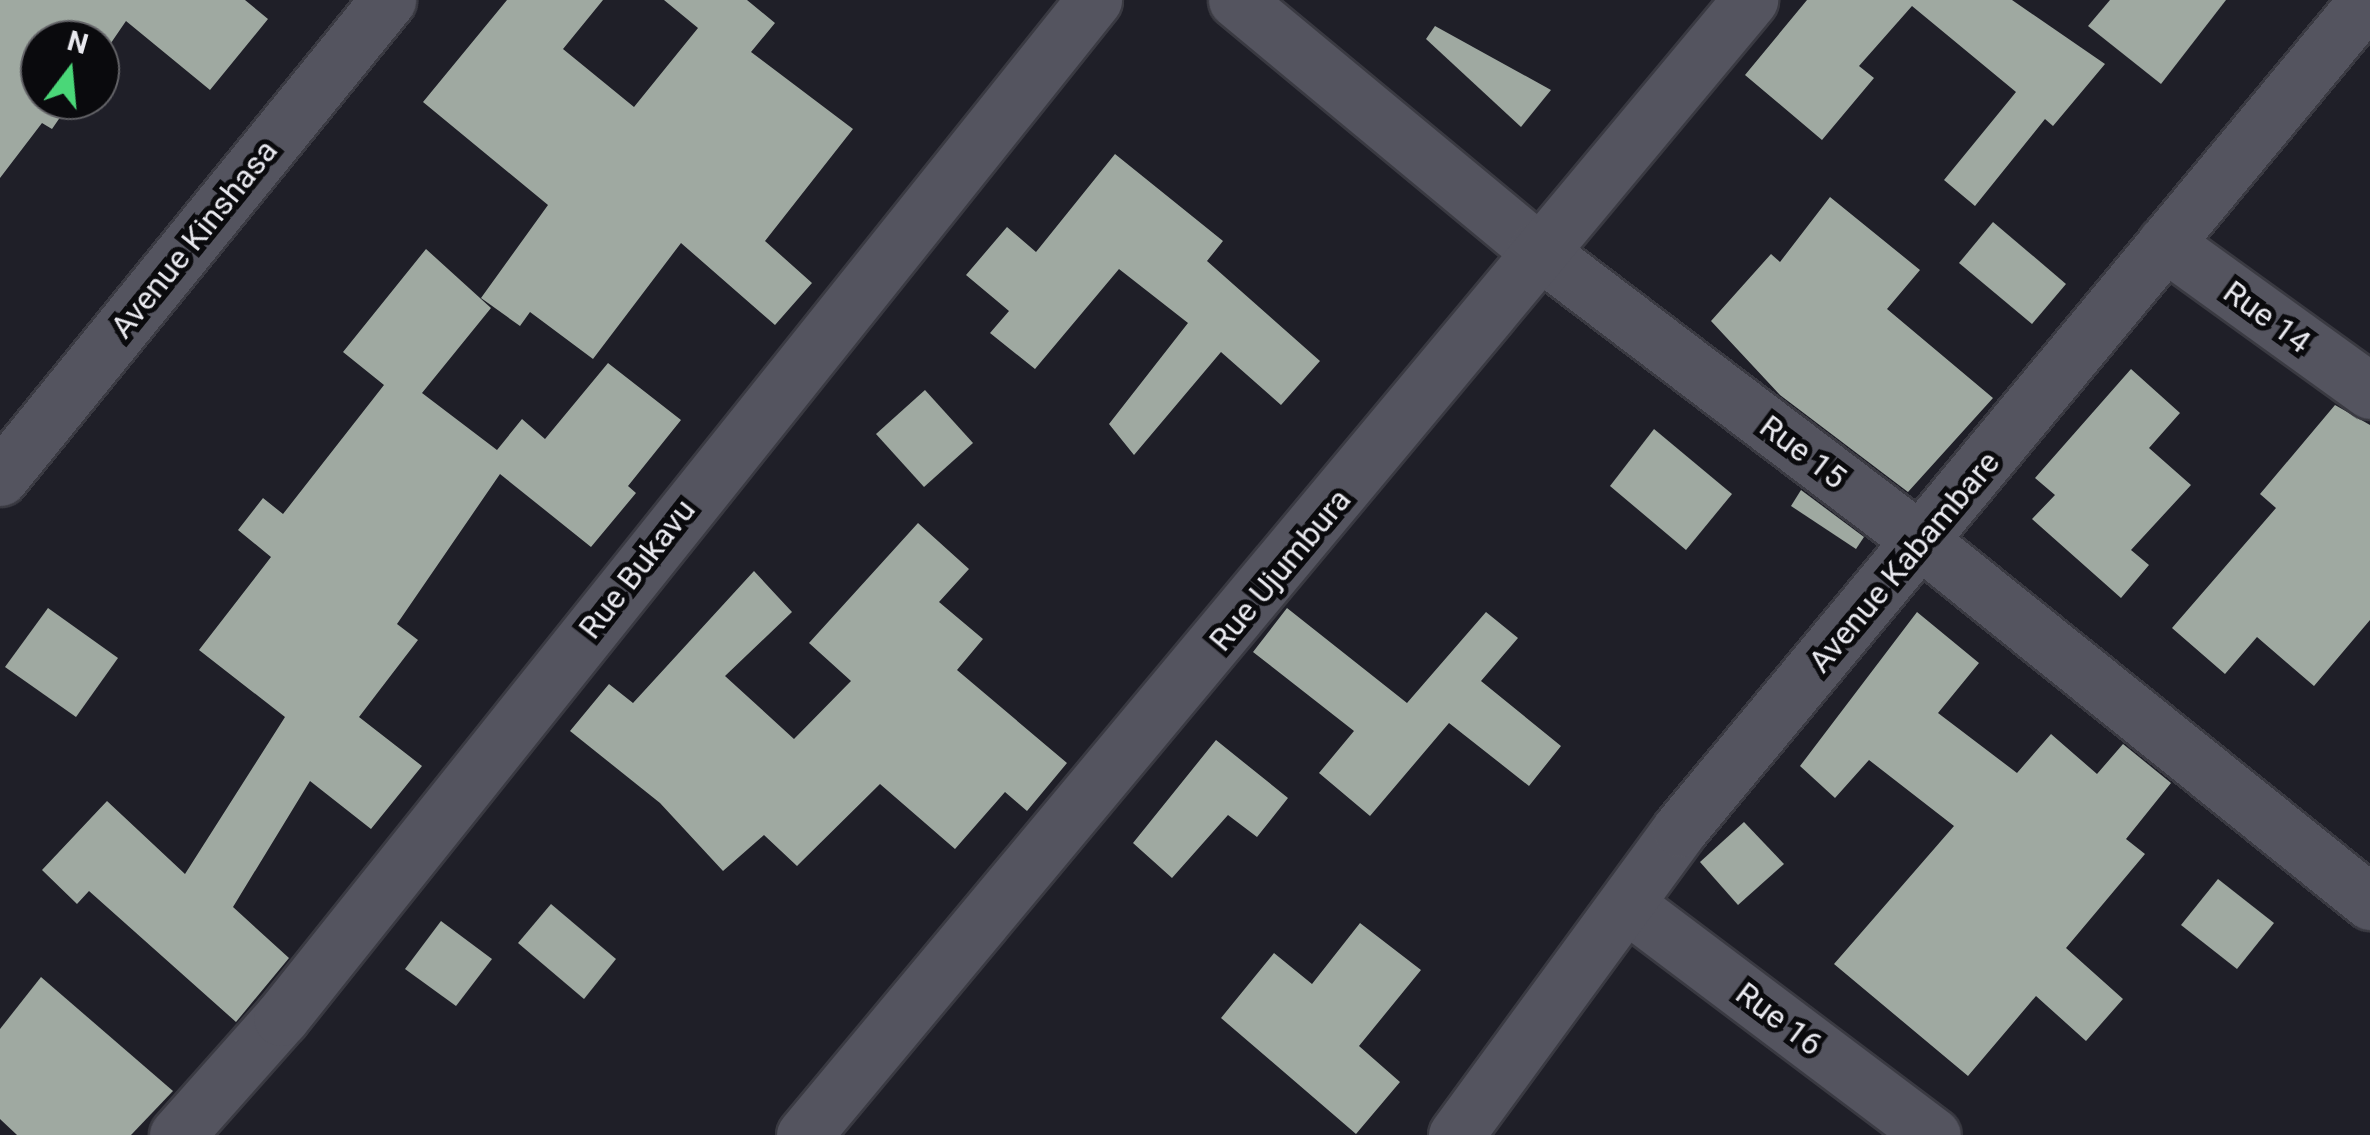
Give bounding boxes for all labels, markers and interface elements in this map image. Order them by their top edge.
north arrow [20,20,120,120]
text: N [64,24,92,61]
street label: Avenue Kinshasa [102,132,286,346]
street label: Rue 14 [2216,273,2318,361]
street label: Rue 15 [1752,407,1854,497]
street label: Avenue Kabambare [1800,444,2008,680]
street label: Rue Ujumbura [1201,481,1359,659]
street label: Rue Bukavu [571,492,703,646]
street label: Rue 16 [1728,974,1830,1064]

